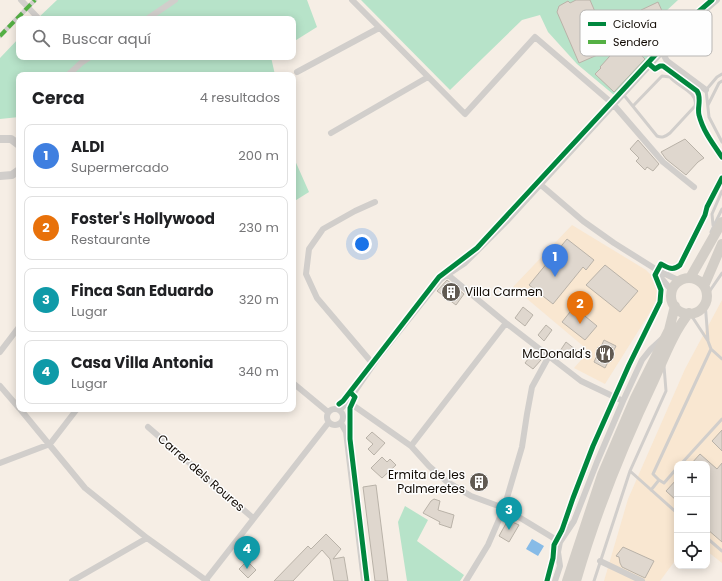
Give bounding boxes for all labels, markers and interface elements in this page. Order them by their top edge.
legend [580,10,712,56]
search box [16,16,296,60]
text: Ciclovía [613,16,657,32]
icon: search [30,27,52,49]
text: Buscar aquí [62,28,151,49]
text: Sendero [613,34,659,50]
text: Cerca [32,86,85,110]
text: 4 resultados [200,88,280,107]
text: ALDI [71,136,105,157]
text: 1 [44,146,48,165]
text: 200 m [238,146,279,165]
text: Supermercado [71,158,169,177]
text: Foster's Hollywood [71,208,215,229]
text: 2 [42,218,50,237]
text: 230 m [239,218,279,237]
text: Restaurante [71,230,150,249]
your location [352,234,372,254]
pin: 1 [542,244,568,277]
text: Finca San Eduardo [71,280,214,301]
building icon: Villa Carmen [440,281,462,303]
place label: Villa Carmen [465,283,543,300]
text: 3 [42,290,50,309]
text: 320 m [239,290,279,309]
pin: 2 [567,291,593,324]
text: Lugar [71,302,107,321]
restaurant icon: McDonald's [594,343,616,365]
place label: McDonald's [522,345,591,362]
text: Casa Villa Antonia [71,352,213,373]
text: 4 [42,362,50,381]
text: 340 m [238,362,279,381]
text: Lugar [71,374,107,393]
street label: Carrer dels Roures [154,430,249,515]
map controls [674,461,710,569]
button: + [674,461,710,497]
place label: Ermita de les Palmeretes [388,466,465,497]
building icon: Ermita de les Palmeretes [468,471,490,493]
pin: 3 [496,497,522,530]
button: − [674,497,710,533]
button: locate [674,533,710,569]
pin: 4 [234,536,260,569]

